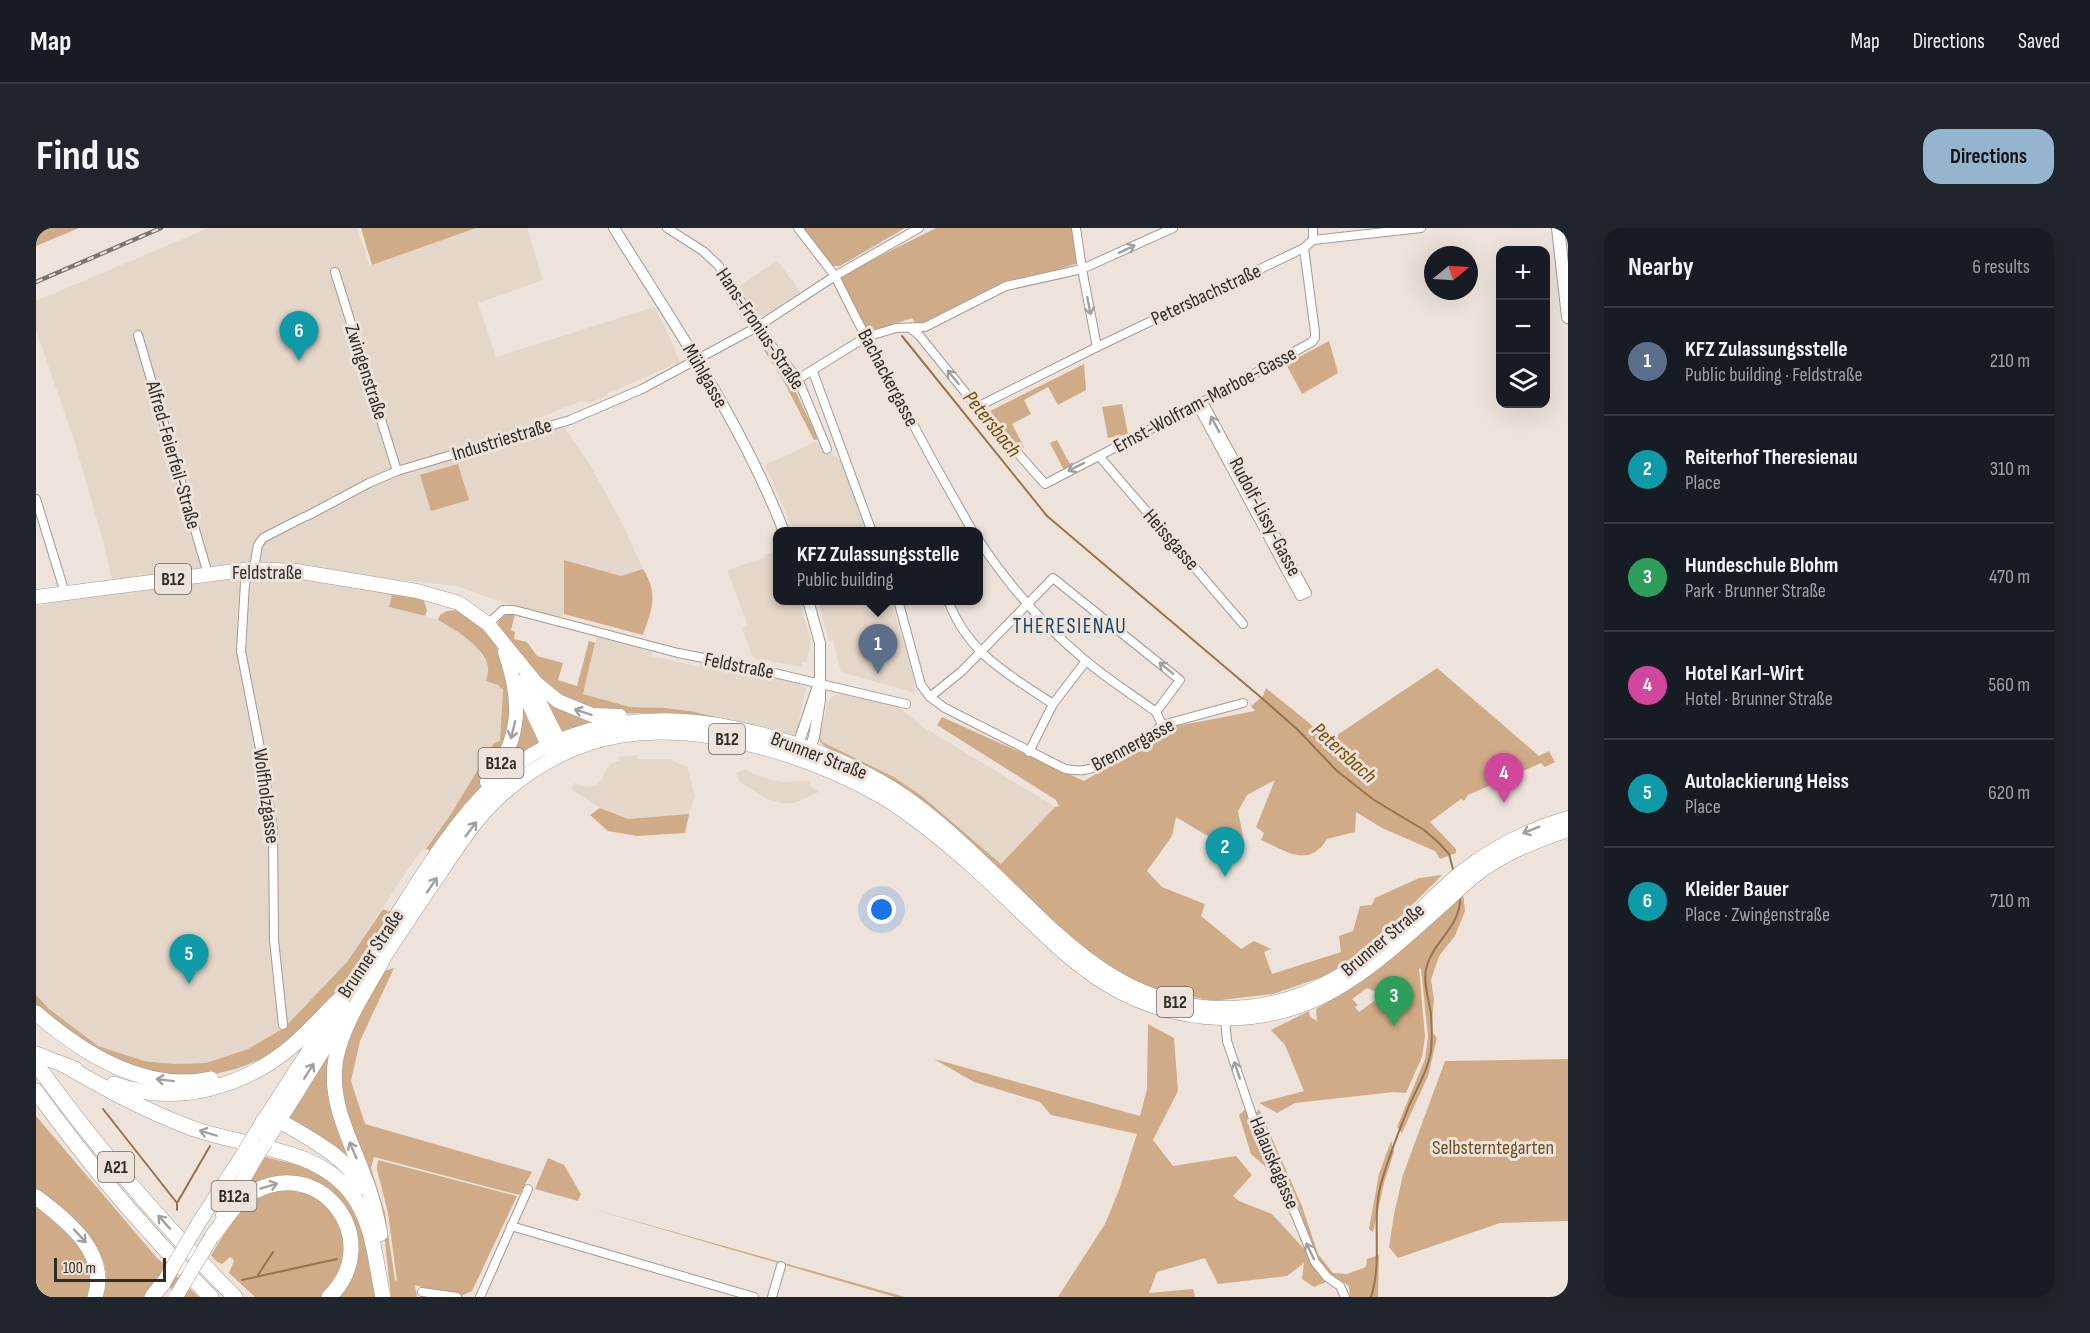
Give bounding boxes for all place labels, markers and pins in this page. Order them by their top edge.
pin: 6 [280,312,318,361]
pin: 1 [858,624,898,674]
pin: 4 [1484,754,1524,803]
pin: 2 [1206,828,1244,877]
pin: 5 [170,934,208,984]
pin: 3 [1374,976,1414,1026]

